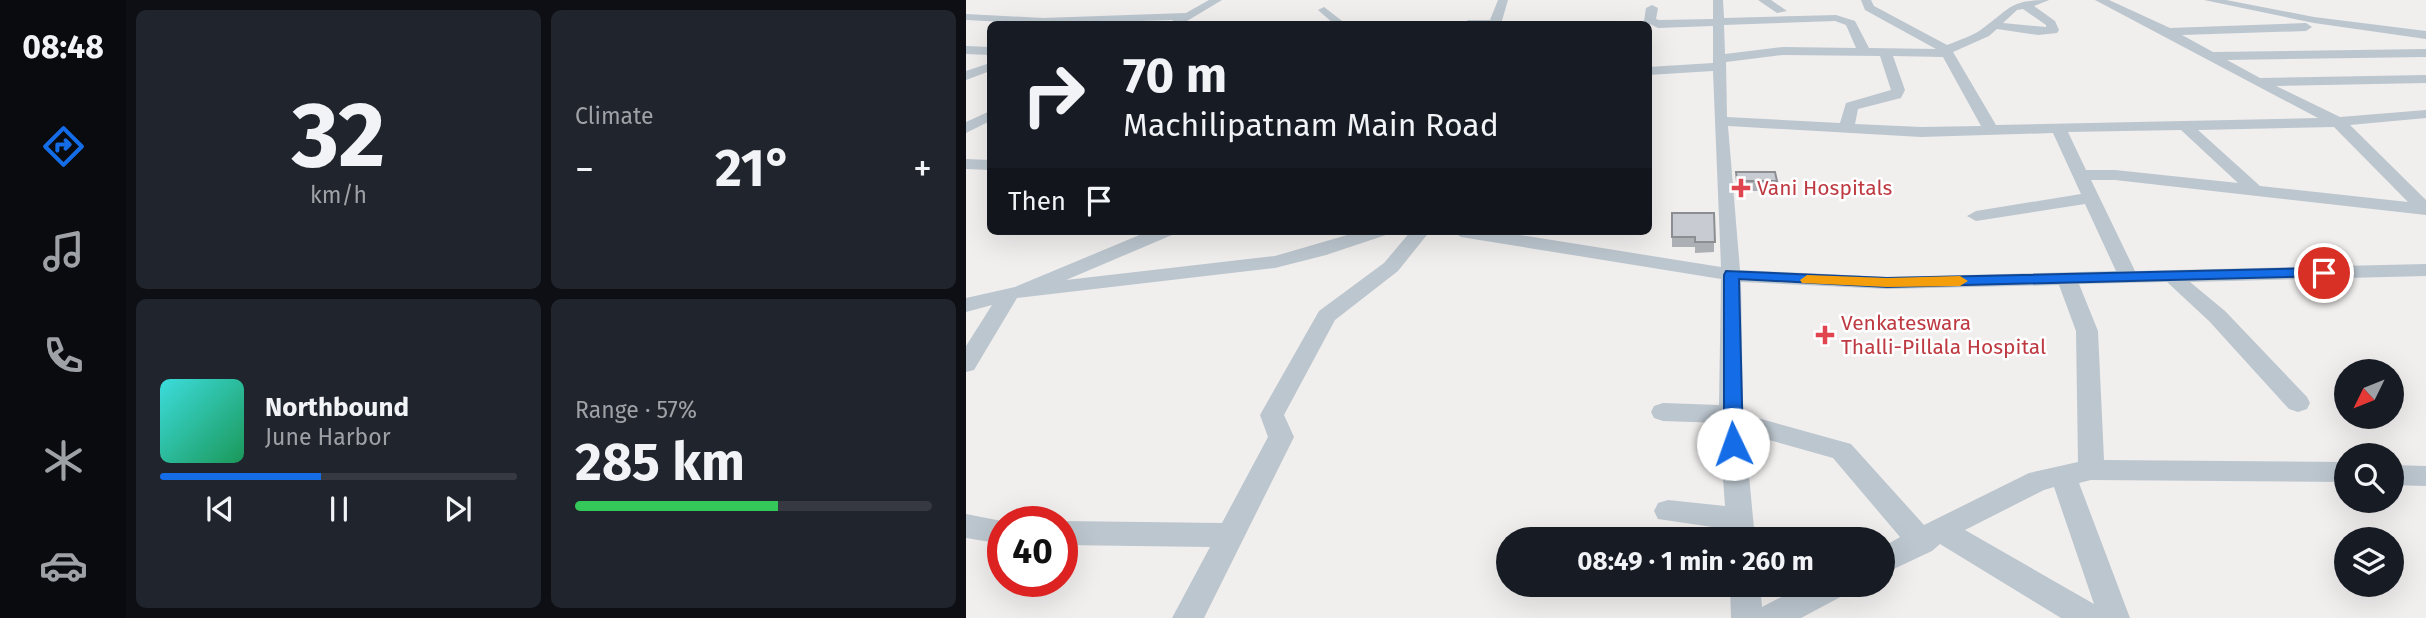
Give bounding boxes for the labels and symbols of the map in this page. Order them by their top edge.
place label: Vani Hospitals [1757,175,1893,201]
marker: Vani Hospitals [1731,178,1751,198]
pin [2294,243,2354,303]
place label: Venkateswara Thalli-Pillala Hospital [1841,310,2046,360]
marker: Venkateswara Thalli-Pillala Hospital [1815,325,1835,345]
north arrow [2334,359,2404,429]
position arrow [1696,407,1770,481]
speed limit sign: 40 [987,506,1078,597]

